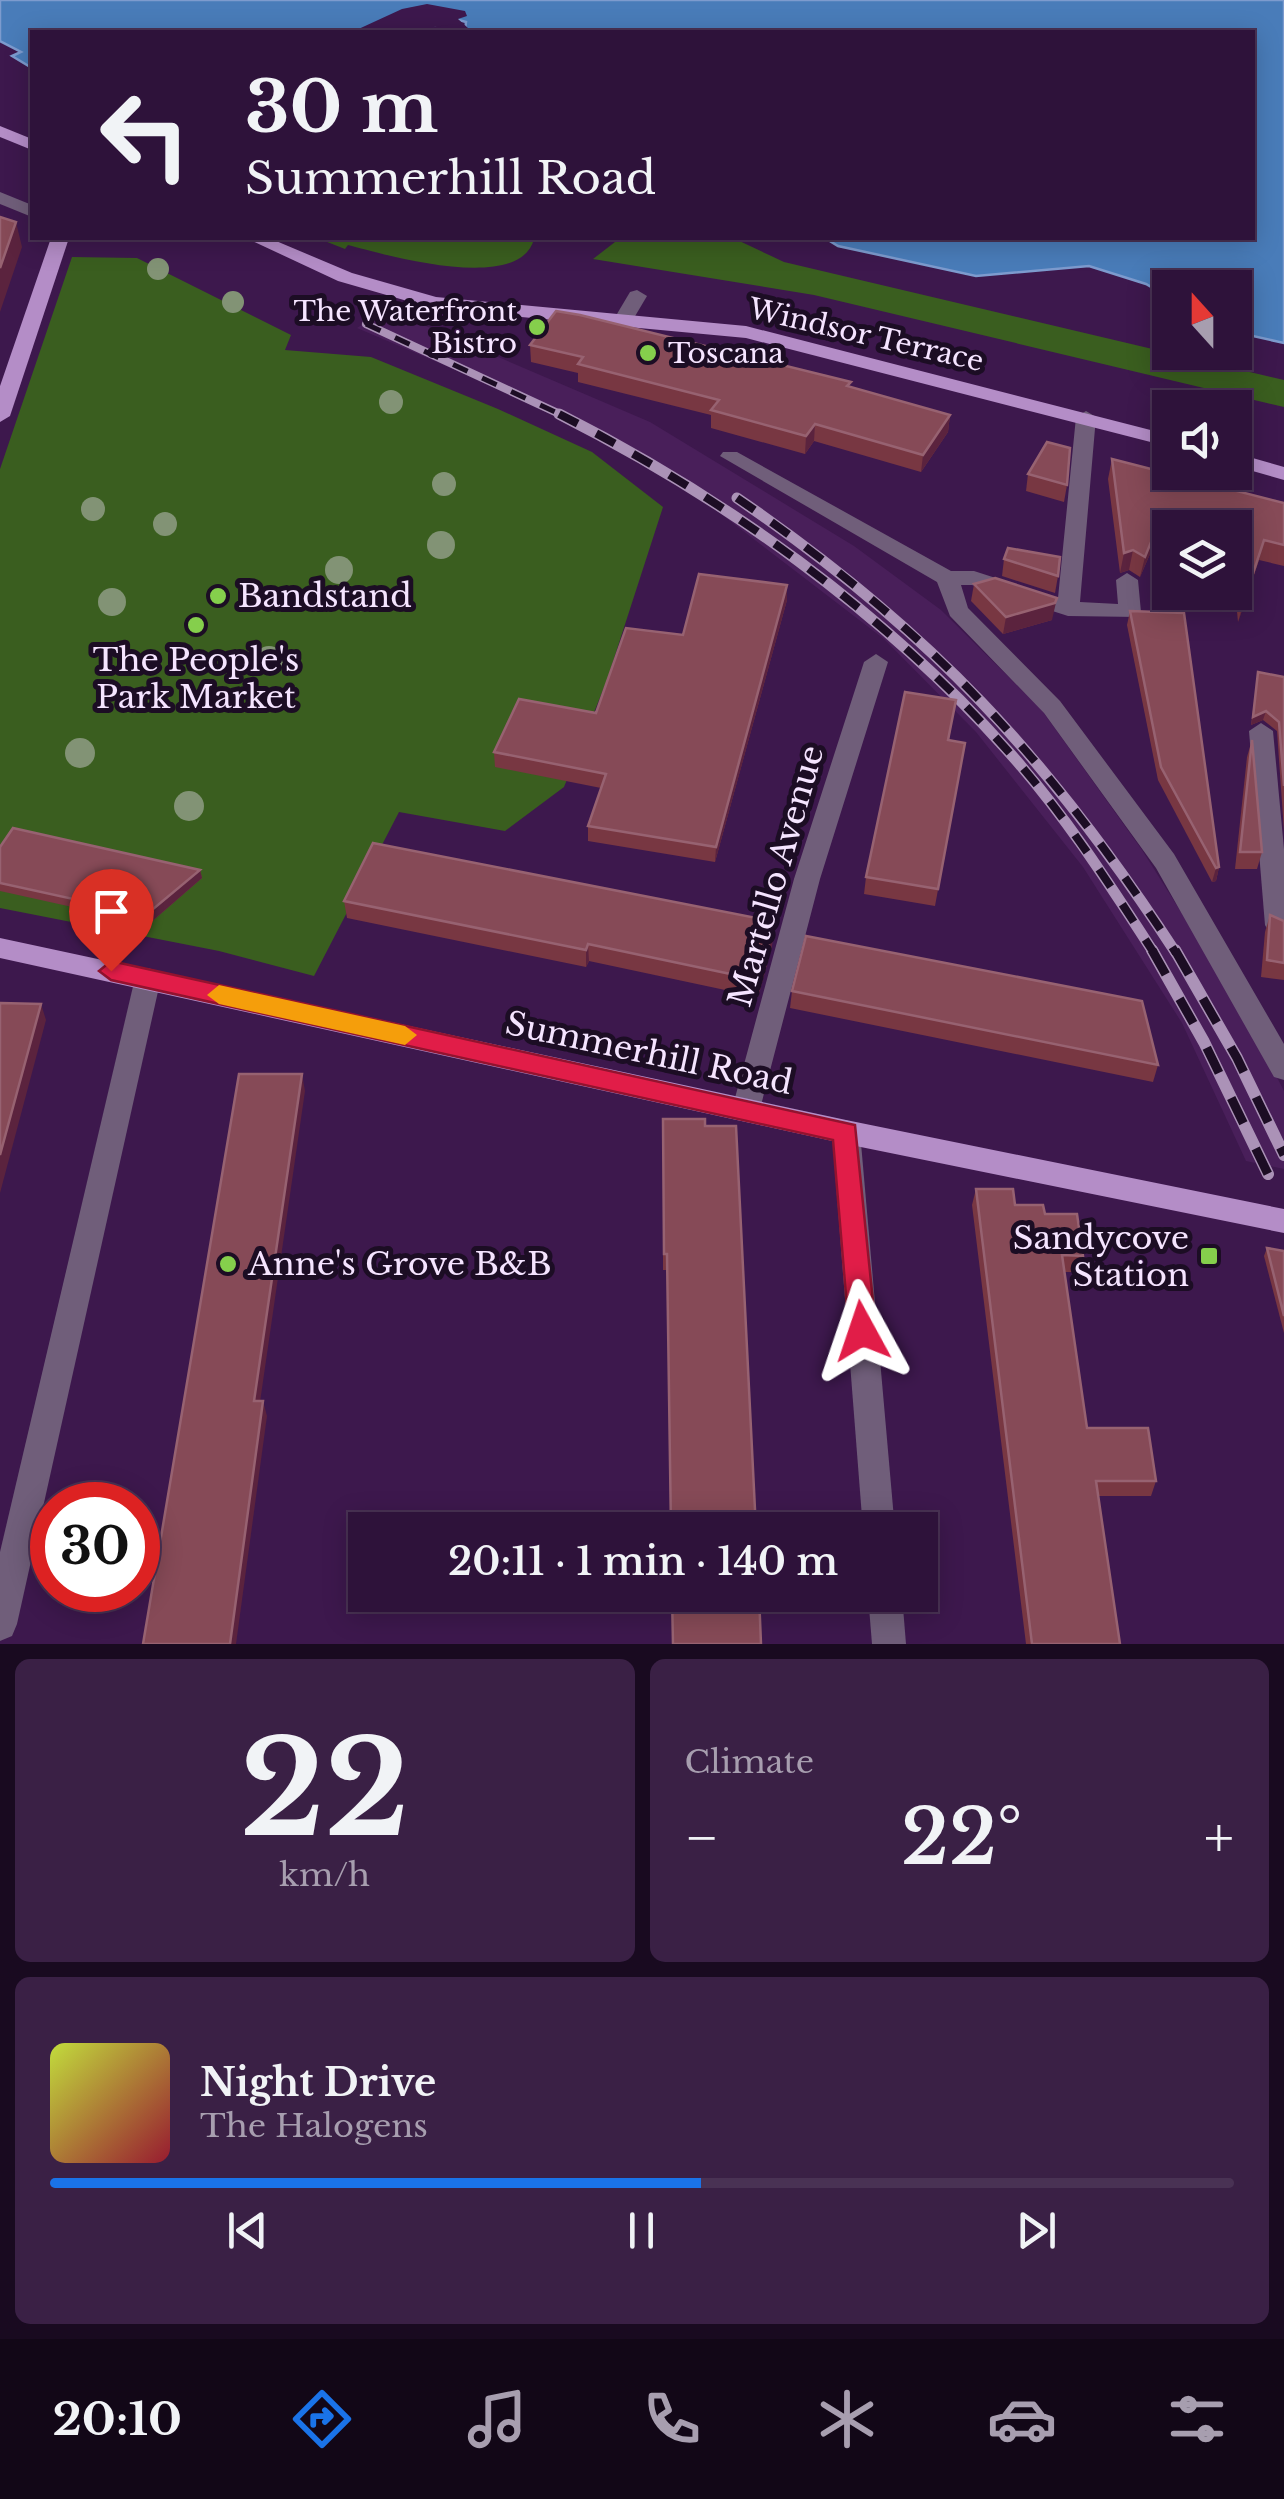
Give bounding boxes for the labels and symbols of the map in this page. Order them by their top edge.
north arrow [1152,270,1252,370]
street label: Windsor Terrace [744,291,987,379]
place label: The Waterfront Bistro [294,294,517,361]
marker: The Waterfront Bistro [526,316,548,338]
place label: Toscana [668,336,784,371]
marker: Toscana [637,342,659,364]
place label: Bandstand [238,576,412,616]
marker: Bandstand [207,585,229,607]
marker: The People's Park Market [185,614,207,636]
place label: The People's Park Market [93,640,299,717]
street label: Martello Avenue [720,741,832,1011]
pin [69,869,154,972]
street label: Summerhill Road [502,1003,796,1103]
place label: Sandycove Station [1013,1218,1189,1295]
place label: Anne's Grove B&B [247,1244,551,1284]
marker: Sandycove Station [1198,1245,1220,1267]
marker: Anne's Grove B&B [217,1253,239,1275]
position arrow [810,1279,914,1383]
speed limit sign: 30 [30,1482,160,1612]

